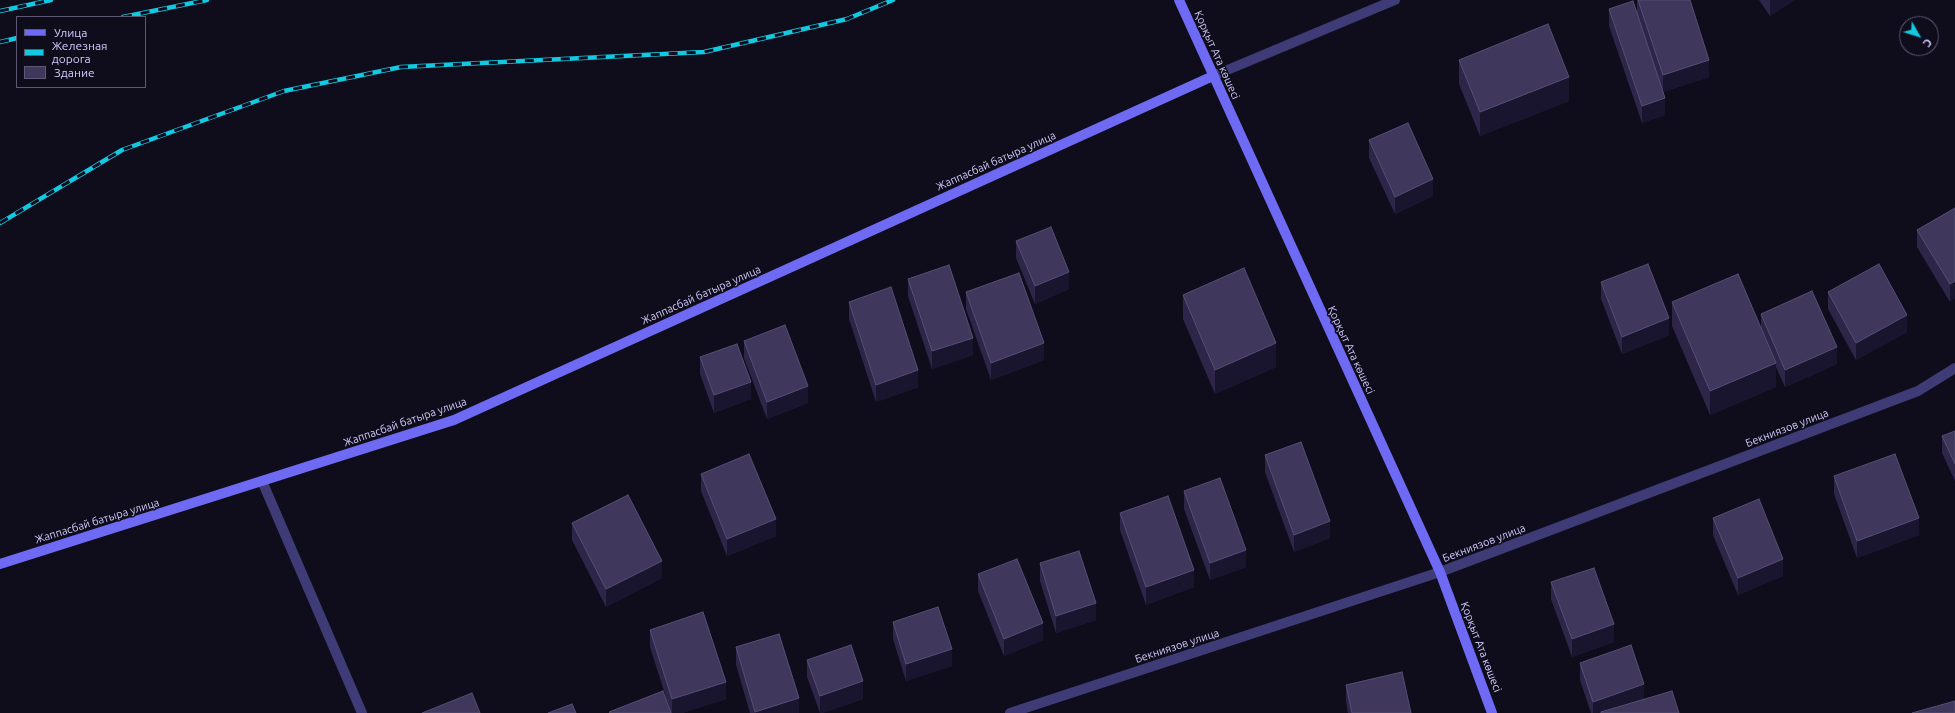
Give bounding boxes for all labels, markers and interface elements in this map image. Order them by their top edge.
street label: Қорқыт Ата көшесі [1191,9,1243,101]
legend [16,16,146,88]
north arrow [1899,16,1939,56]
text: Улица [54,26,87,39]
text: С [1921,36,1934,49]
text: Железная дорога [52,39,108,65]
text: Здание [54,66,95,79]
street label: Жаппасбай батыра улица [934,129,1058,193]
street label: Жаппасбай батыра улица [639,263,763,327]
street label: Қорқыт Ата көшесі [1325,304,1377,396]
street label: Жаппасбай батыра улица [342,395,468,449]
street label: Бекниязов улица [1744,406,1830,450]
street label: Жаппасбай батыра улица [33,496,161,546]
street label: Бекниязов улица [1441,521,1527,565]
street label: Қорқыт Ата көшесі [1458,600,1504,694]
street label: Бекниязов улица [1133,626,1221,666]

